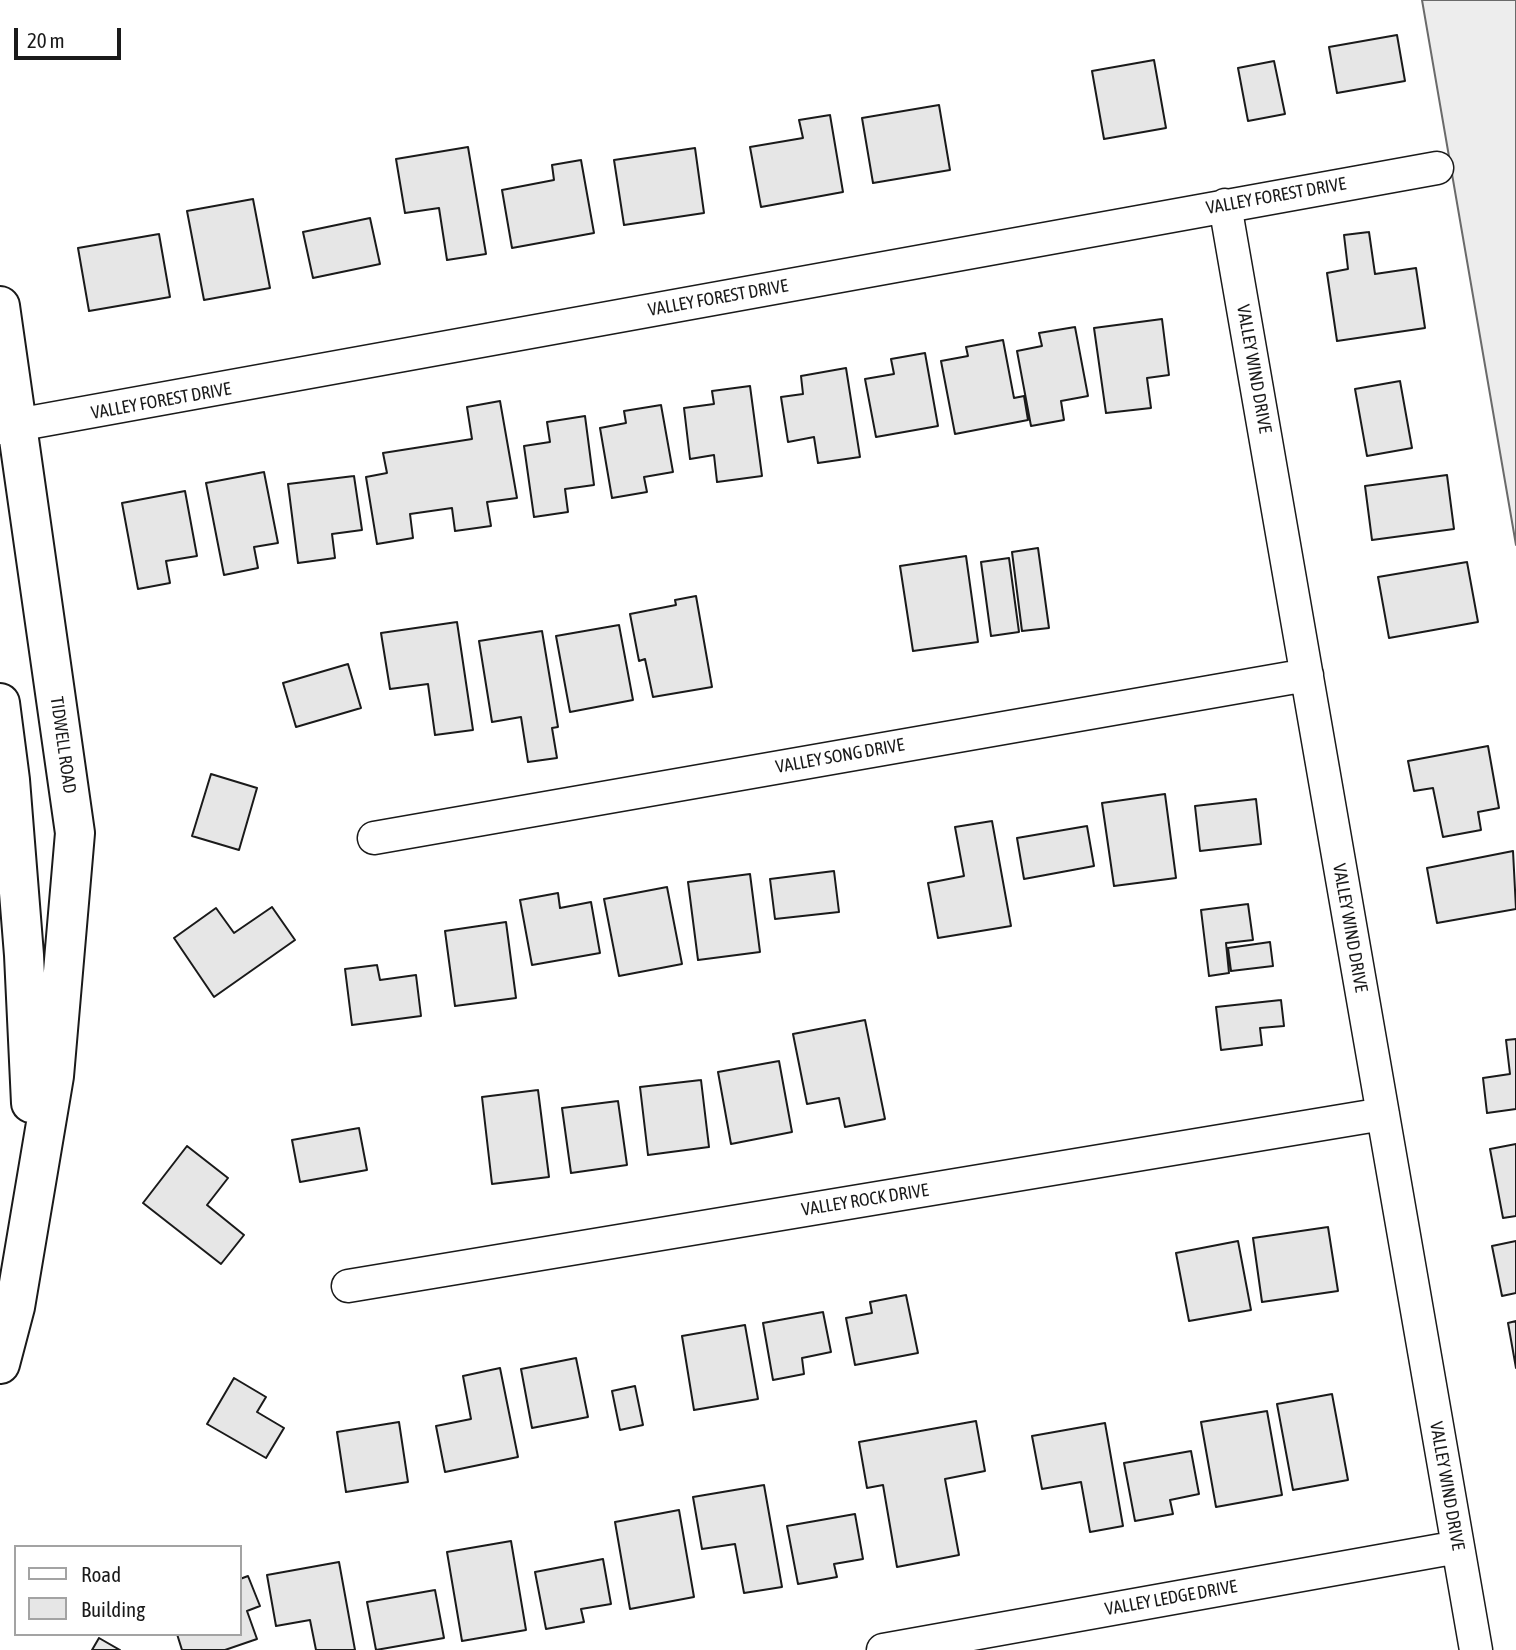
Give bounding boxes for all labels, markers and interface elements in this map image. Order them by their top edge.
scale bar [18,14,124,58]
text: 20 m [27,28,65,52]
street label: VALLEY FOREST DRIVE [1204,173,1348,219]
street label: VALLEY FOREST DRIVE [646,275,790,321]
street label: VALLEY WIND DRIVE [1232,303,1276,435]
street label: VALLEY FOREST DRIVE [89,378,233,424]
street label: TIDWELL ROAD [46,695,80,795]
street label: VALLEY SONG DRIVE [774,734,906,778]
street label: VALLEY WIND DRIVE [1328,862,1372,994]
street label: VALLEY ROCK DRIVE [800,1179,930,1221]
street label: VALLEY WIND DRIVE [1425,1420,1469,1552]
legend [14,1545,242,1636]
text: Road [81,1562,121,1586]
street label: VALLEY LEDGE DRIVE [1103,1576,1239,1620]
text: Building [81,1597,145,1621]

